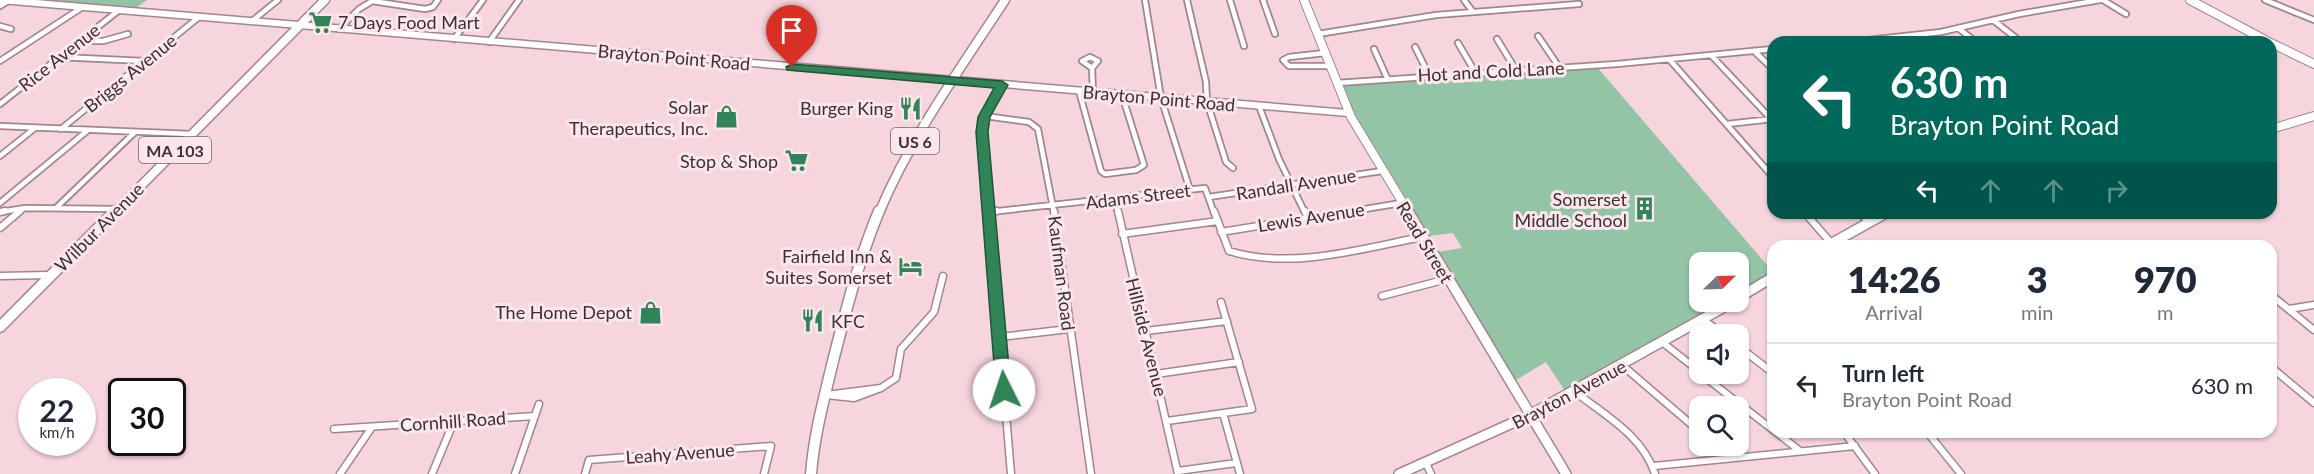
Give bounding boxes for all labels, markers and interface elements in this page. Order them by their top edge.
pin [766,5,817,67]
supermarket icon: 7 Days Food Mart [307,9,333,35]
place label: 7 Days Food Mart [338,11,480,33]
icon: arrive [775,14,808,47]
street label: Rice Avenue [14,18,104,96]
street label: Briggs Avenue [79,29,181,117]
street label: Brayton Point Road [597,39,751,75]
street label: Hot and Cold Lane [1417,56,1565,86]
text: 630 m [1890,57,2008,107]
icon: left [1791,60,1869,138]
street label: Brayton Point Road [1082,80,1236,116]
restaurant icon: Burger King [898,95,924,121]
place label: Solar Therapeutics, Inc. [569,96,708,139]
place label: Burger King [800,97,893,119]
shop icon: Solar Therapeutics, Inc. [713,104,739,130]
text: Brayton Point Road [1890,108,2119,141]
road number: US 6 [891,128,939,154]
road number: MA 103 [139,137,211,163]
supermarket icon: Stop & Shop [783,148,809,174]
place label: Stop & Shop [680,150,778,172]
street label: Randall Avenue [1234,164,1358,204]
icon: left [1911,174,1944,207]
icon: ahead [1974,174,2007,207]
icon: ahead [2037,174,2070,207]
icon: right [2100,174,2133,207]
street label: Wilbur Avenue [50,178,148,276]
street label: Adams Street [1084,179,1192,213]
place label: Somerset Middle School [1515,188,1628,231]
building icon: Somerset Middle School [1632,196,1658,222]
street label: Read Street [1392,197,1458,287]
street label: Lewis Avenue [1256,198,1366,236]
street label: Kaufman Road [1044,214,1080,332]
place label: Fairfield Inn & Suites Somerset [765,245,893,288]
north arrow [1689,252,1749,312]
map controls [1689,252,1749,456]
hotel icon: Fairfield Inn & Suites Somerset [897,253,923,279]
text: 14:26 [1847,257,1941,301]
text: 3 [2027,257,2048,301]
text: 970 [2134,257,2197,301]
street label: Hillside Avenue [1122,275,1172,399]
shop icon: The Home Depot [637,299,663,325]
text: Arrival [1865,300,1923,324]
text: min [2021,300,2053,324]
text: m [2157,300,2173,324]
place label: The Home Depot [495,301,633,323]
restaurant icon: KFC [800,308,826,334]
place label: KFC [831,310,865,332]
button: sound [1689,324,1749,384]
street label: Brayton Avenue [1508,355,1630,433]
position arrow [972,358,1036,422]
text: Turn left [1842,360,1924,387]
icon: left [1791,369,1824,402]
text: 630 m [2191,372,2253,399]
speed limit sign: 30 [108,378,186,456]
text: Brayton Point Road [1842,387,2012,411]
text: 22 [40,392,74,428]
button: search [1689,396,1749,456]
street label: Cornhill Road [399,406,507,436]
text: km/h [39,423,75,441]
street label: Leahy Avenue [625,438,735,468]

